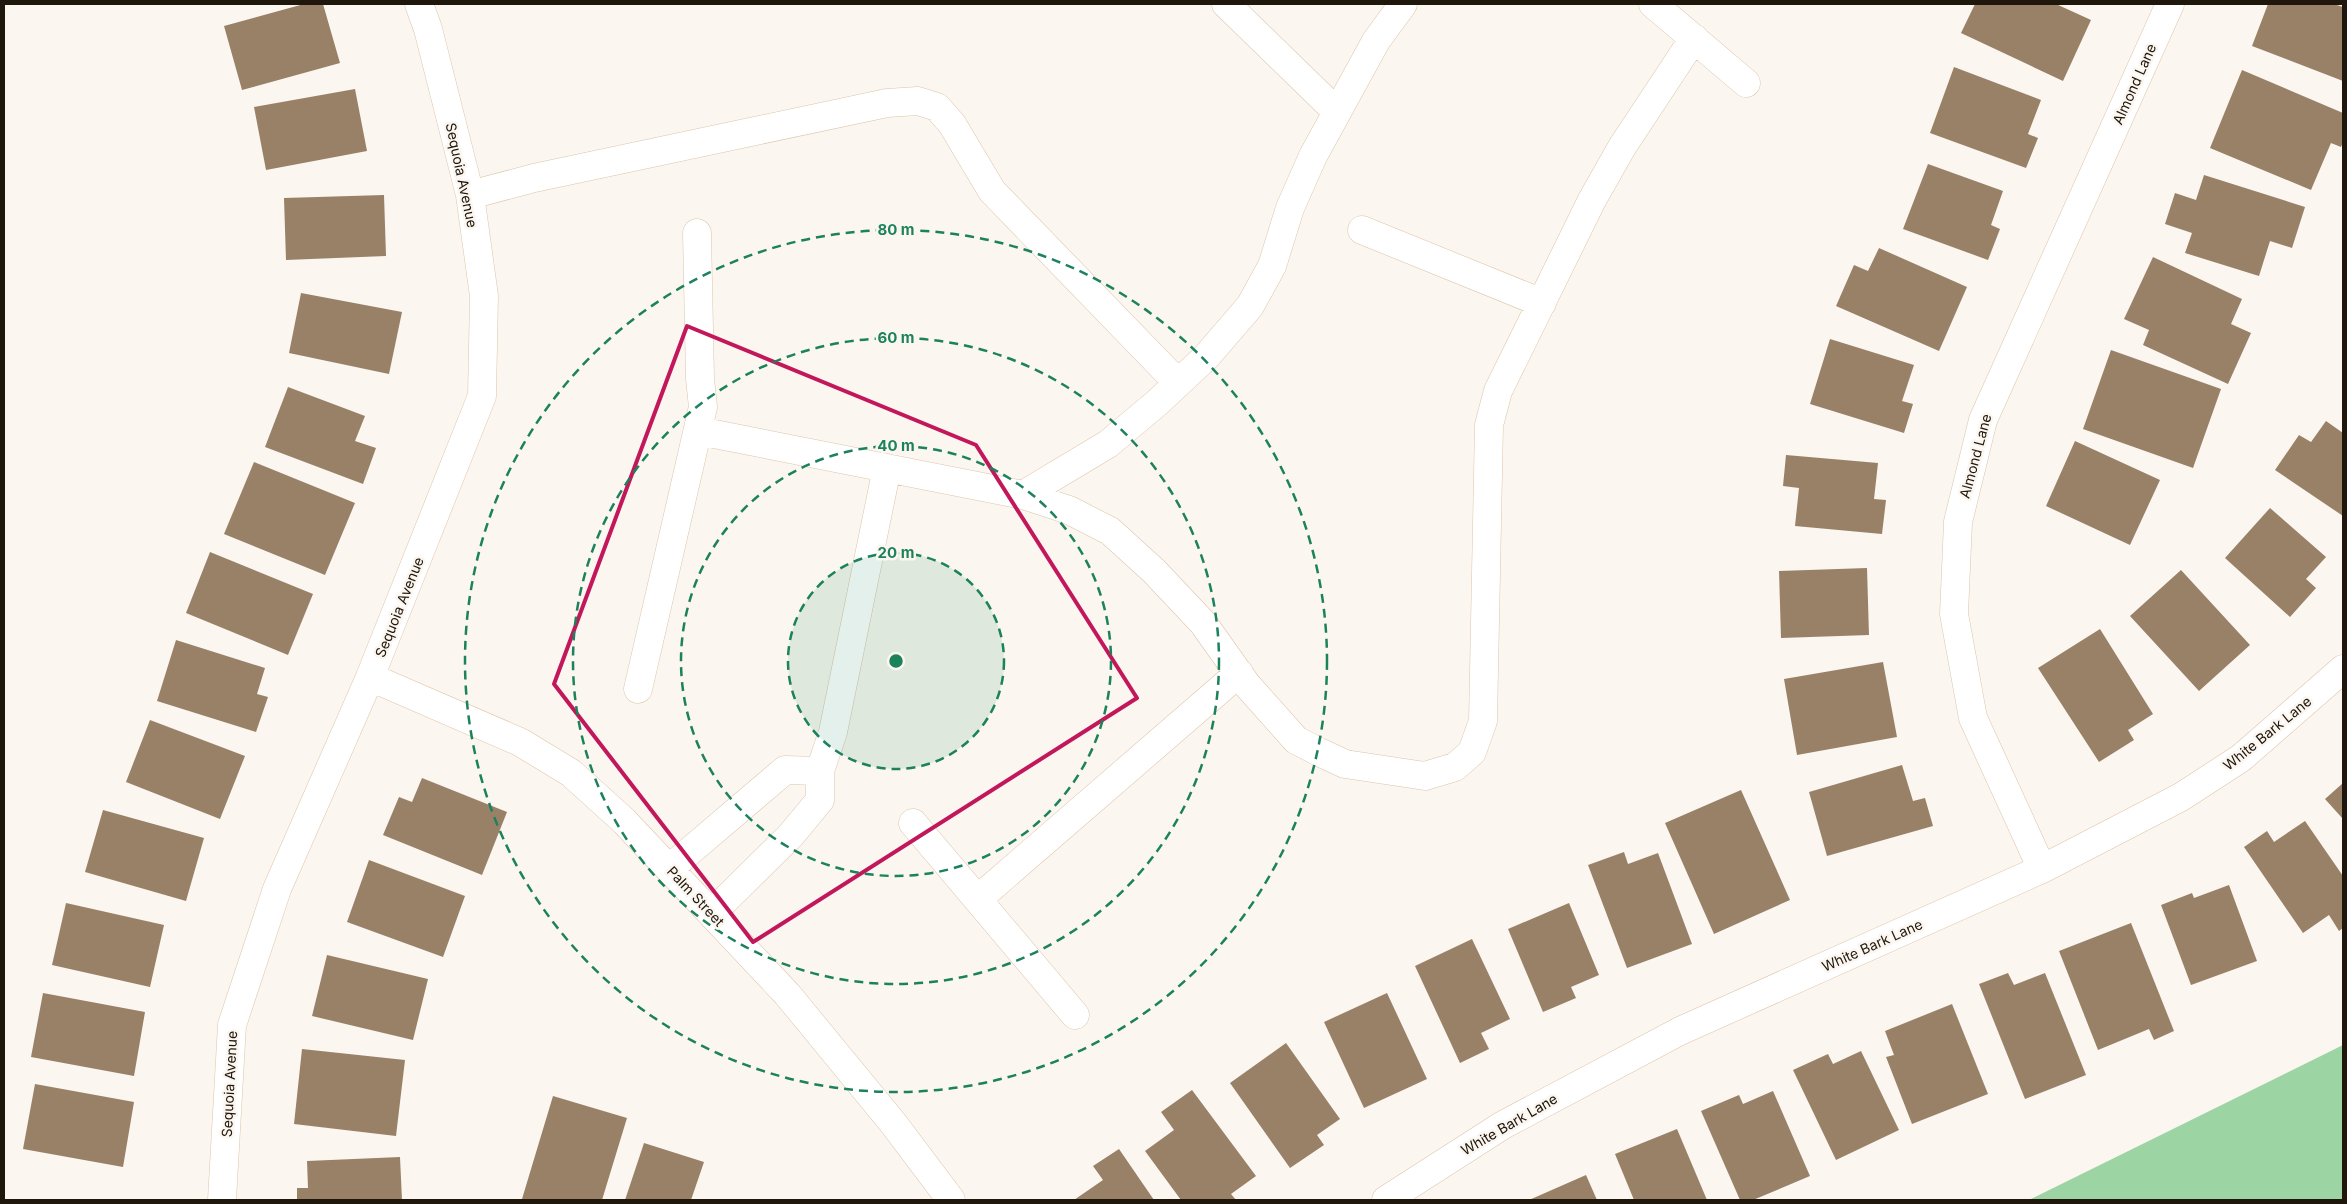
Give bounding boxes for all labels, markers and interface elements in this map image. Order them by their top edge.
street label: Almond Lane [2109,41,2159,127]
street label: Sequoia Avenue [443,121,481,229]
text: 80 m [877,220,915,239]
text: 60 m [877,328,915,347]
street label: Almond Lane [1956,412,1994,500]
text: 40 m [877,436,915,455]
text: 20 m [878,543,914,562]
street label: Sequoia Avenue [371,554,427,660]
centre of rings [887,652,905,670]
street label: White Bark Lane [2220,692,2314,774]
street label: Palm Street [664,862,728,930]
street label: White Bark Lane [1819,915,1925,975]
street label: Sequoia Avenue [218,1030,240,1138]
street label: White Bark Lane [1458,1090,1560,1158]

